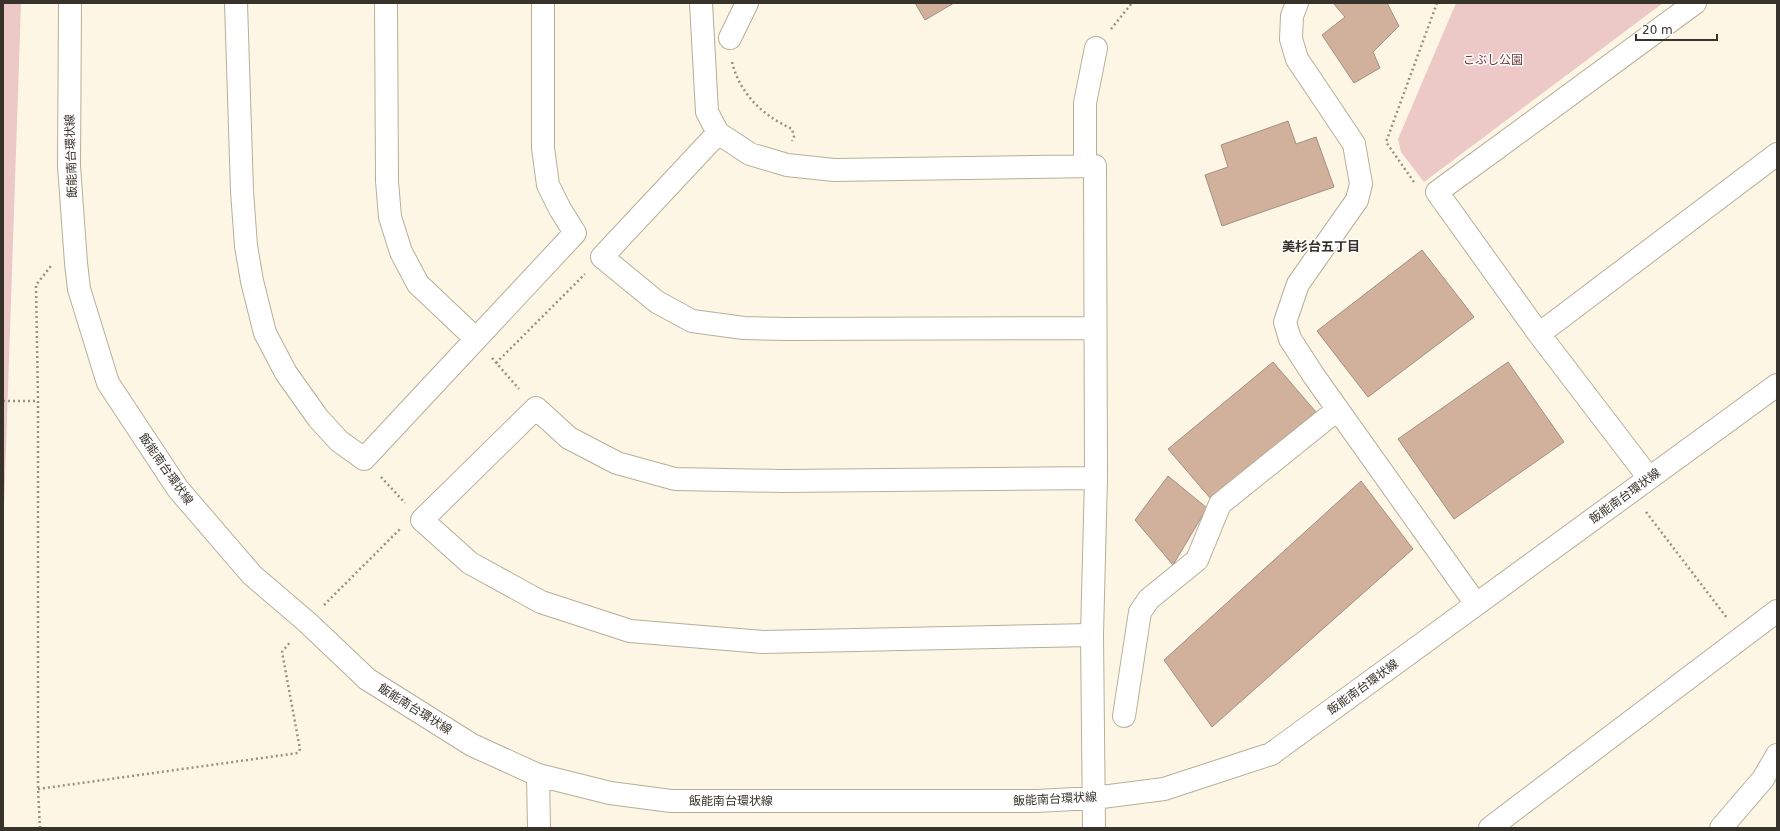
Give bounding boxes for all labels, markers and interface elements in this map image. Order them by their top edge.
scale bar [1636,16,1717,42]
text: 20 m [1642,23,1673,37]
park label: こぶし公園 [1463,53,1523,67]
street label: 飯能南台環状線 [63,114,79,198]
district label: 美杉台五丁目 [1282,239,1360,254]
street label: 飯能南台環状線 [136,431,196,507]
street label: 飯能南台環状線 [1587,466,1663,526]
street label: 飯能南台環状線 [1325,657,1401,717]
street label: 飯能南台環状線 [376,681,454,737]
street label: 飯能南台環状線 [1013,790,1097,808]
street label: 飯能南台環状線 [689,794,773,808]

